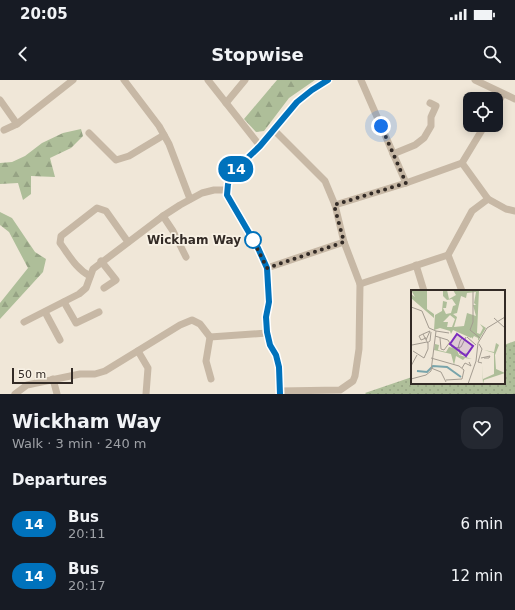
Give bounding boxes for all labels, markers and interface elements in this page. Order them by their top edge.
text: 20:05 [20,5,68,23]
icon: back [12,43,34,65]
icon: search [481,43,503,65]
text: Stopwise [211,44,304,65]
map controls [463,92,503,132]
button: locate [463,92,503,132]
your location [371,116,391,136]
line badge: 14 [218,156,254,182]
text: 14 [226,161,246,177]
marker: Wickham Way [244,231,262,249]
place label: Wickham Way [147,233,241,247]
inset map [411,290,505,384]
scale bar [12,366,73,385]
text: 50 m [18,368,46,381]
button: heart [461,407,503,449]
text: Wickham Way [12,410,161,432]
text: Walk · 3 min · 240 m [12,436,146,451]
text: Departures [12,471,107,489]
text: Bus [68,508,99,526]
text: 6 min [460,515,503,533]
text: 14 [24,516,44,532]
text: 20:11 [68,526,105,541]
text: Bus [68,560,99,578]
text: 12 min [451,567,503,585]
text: 14 [24,568,44,584]
text: 20:17 [68,578,105,593]

